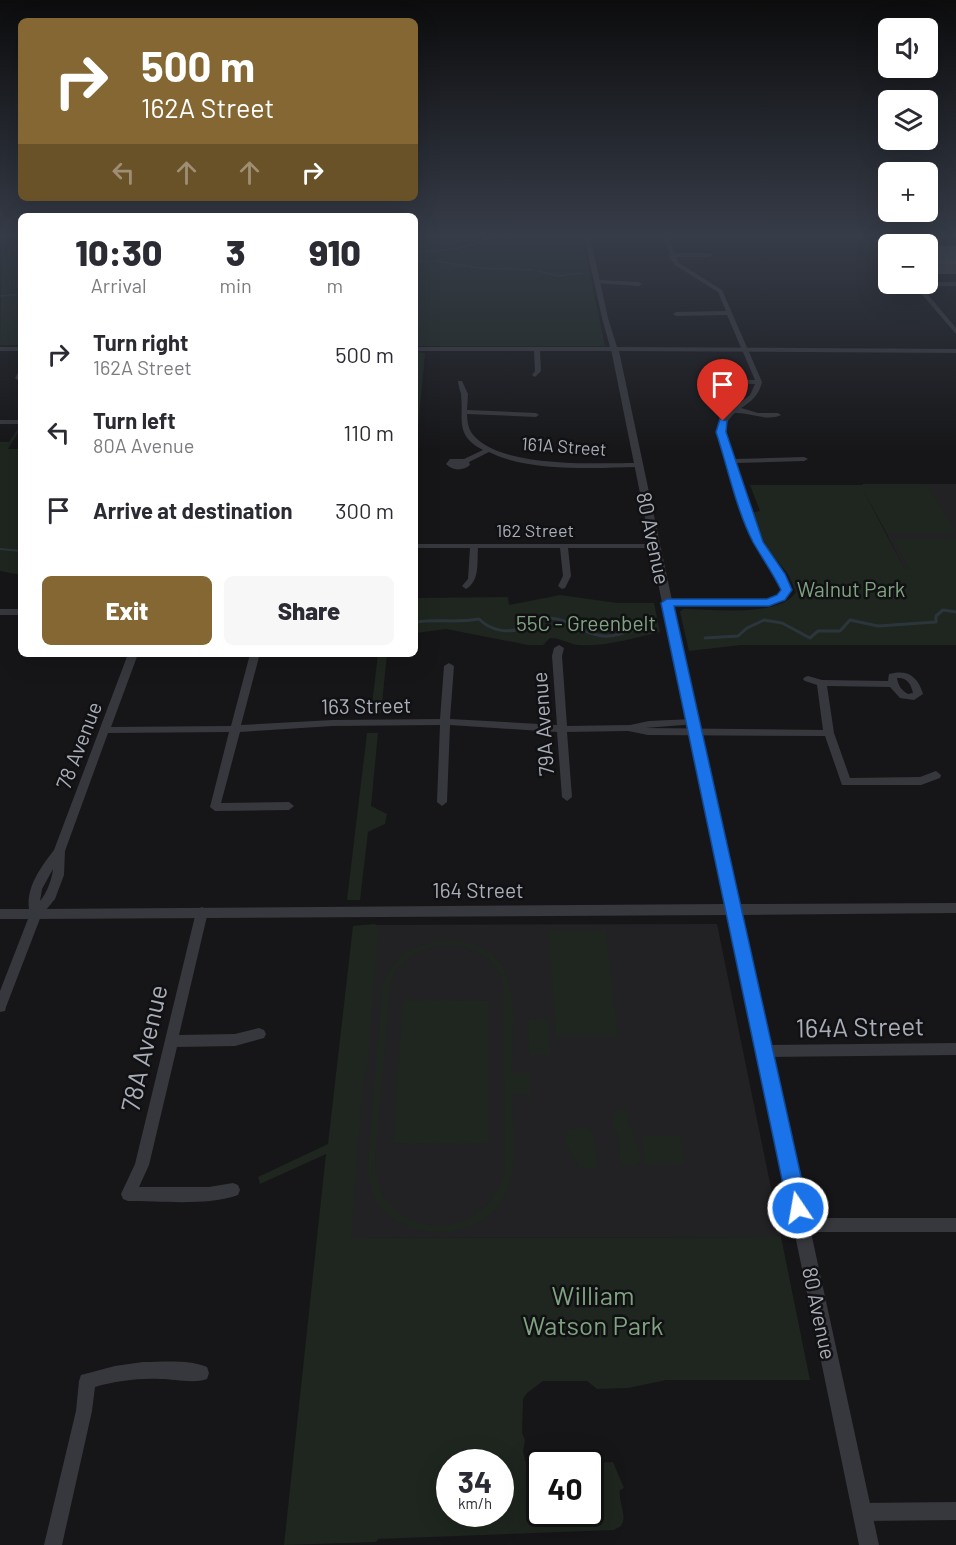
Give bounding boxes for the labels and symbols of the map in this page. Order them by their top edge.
pin [697,359,748,421]
street label: 161A Street [521,432,607,460]
street label: 80 Avenue [632,490,676,586]
street label: 162 Street [496,519,574,541]
park label: Walnut Park [797,576,905,601]
park label: 55C - Greenbelt [516,610,656,635]
street label: 79A Avenue [526,671,558,777]
street label: 163 Street [321,692,411,718]
street label: 78 Avenue [50,698,106,792]
street label: 164 Street [432,877,524,902]
street label: 78A Avenue [113,981,173,1115]
street label: 164A Street [795,1009,925,1043]
position arrow [766,1176,830,1240]
street label: 80 Avenue [798,1265,842,1361]
park label: William Watson Park [522,1279,664,1340]
speed limit sign: 40 [526,1449,604,1527]

